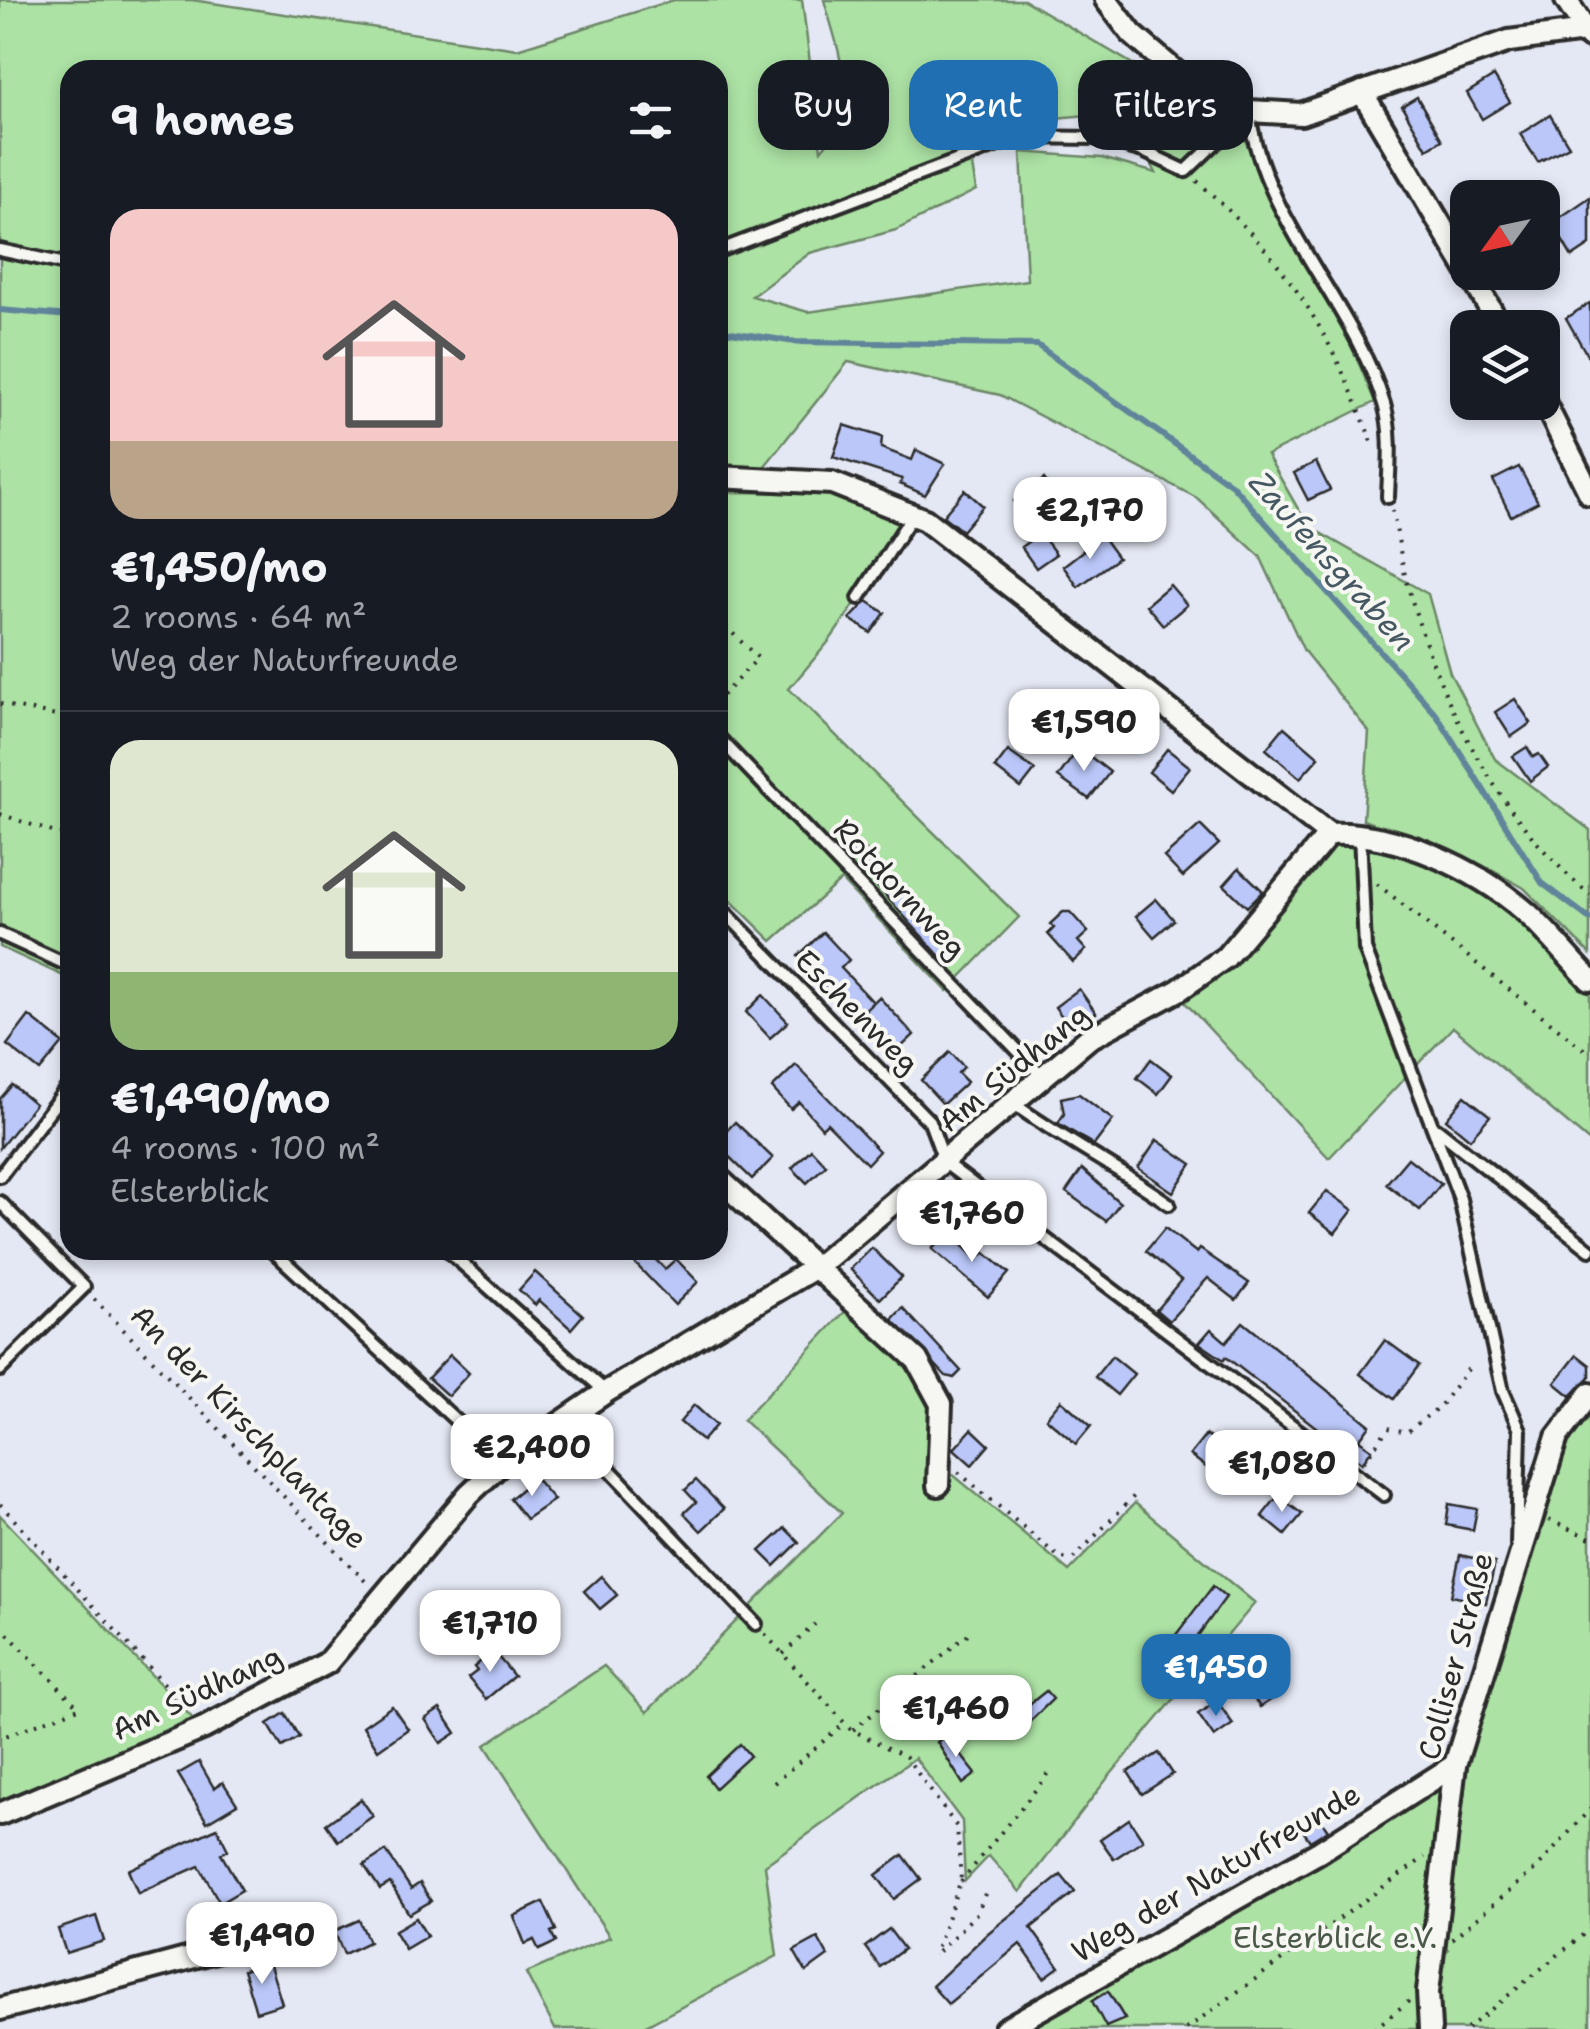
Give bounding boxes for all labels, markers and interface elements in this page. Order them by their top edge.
chip: Buy [758,60,889,150]
chip: Rent [909,60,1058,150]
chip: Filters [1078,60,1253,150]
text: 9 homes [110,92,295,148]
icon: filters [623,93,678,148]
north arrow [1450,180,1560,290]
map controls [1450,180,1560,420]
icon: home [304,274,484,454]
button: layers [1450,310,1560,420]
water label: Zaufensgraben [1240,461,1425,660]
pin: €2,170 [1009,477,1171,562]
text: €2,170 [1035,488,1145,531]
text: €1,450/mo [110,539,328,595]
text: 2 rooms · 64 m² [110,595,366,638]
text: Weg der Naturfreunde [110,638,459,681]
pin: €1,590 [1003,689,1165,774]
text: €1,590 [1031,700,1137,743]
icon: home [304,805,484,985]
street label: Rotdornweg [825,809,976,968]
street label: Eschenweg [786,940,929,1083]
street label: Am Südhang [929,994,1098,1141]
text: €1,490/mo [110,1070,331,1126]
text: 4 rooms · 100 m² [110,1126,380,1169]
text: Elsterblick [110,1169,270,1212]
pin: €1,760 [891,1180,1053,1265]
text: €1,760 [919,1191,1025,1234]
street label: An der Kirschplantage [122,1295,377,1558]
pin: €2,400 [451,1414,613,1499]
text: €2,400 [473,1425,591,1468]
pin: €1,080 [1201,1430,1363,1515]
text: €1,080 [1227,1441,1337,1484]
street label: Colliser Straße [1408,1548,1503,1764]
pin: €1,710 [409,1590,571,1675]
text: €1,710 [442,1601,538,1644]
pin: €1,450 [1135,1634,1297,1719]
street label: Am Südhang [105,1635,289,1750]
text: €1,450 [1163,1645,1269,1688]
pin: €1,460 [875,1675,1037,1760]
text: €1,460 [902,1686,1010,1729]
street label: Weg der Naturfreunde [1064,1773,1368,1972]
pin: €1,490 [181,1902,343,1987]
text: €1,490 [208,1913,316,1956]
park label: Elsterblick e.V. [1233,1917,1437,1958]

